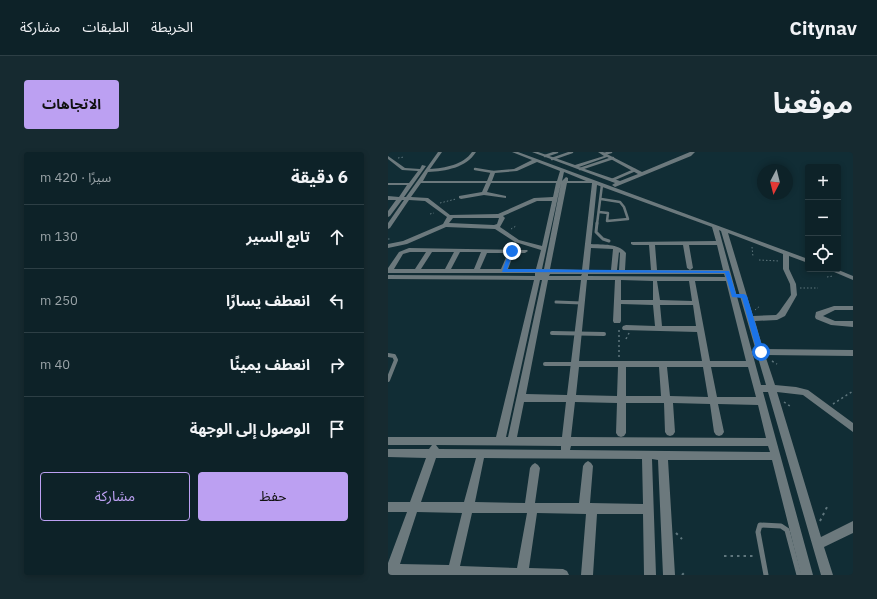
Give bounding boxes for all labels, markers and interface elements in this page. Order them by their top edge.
text: Citynav [790,16,857,40]
text: مشاركة [20,18,60,36]
text: الطبقات [82,18,129,36]
text: الخريطة [151,18,193,36]
button: الاتجاهات [24,80,119,129]
text: موقعنا [773,84,853,121]
north arrow [757,164,793,200]
map controls [805,164,841,272]
button: + [805,164,841,200]
text: 6 دقيقة [291,166,348,188]
text: سيرًا · 420 m [40,169,111,186]
button: − [805,200,841,236]
icon: ahead [326,226,348,248]
text: تابع السير [246,227,310,246]
text: 130 m [40,228,78,245]
button: locate [805,236,841,272]
route end [503,242,521,260]
icon: left [326,290,348,312]
text: انعطف يسارًا [226,291,310,310]
text: 250 m [40,292,78,309]
route start [752,343,770,361]
icon: right [326,354,348,376]
text: انعطف يمينًا [230,355,310,374]
text: 40 m [40,356,70,373]
icon: arrive [326,418,348,440]
text: الوصول إلى الوجهة [190,419,310,438]
button: مشاركة [40,472,190,521]
button: حفظ [198,472,348,521]

